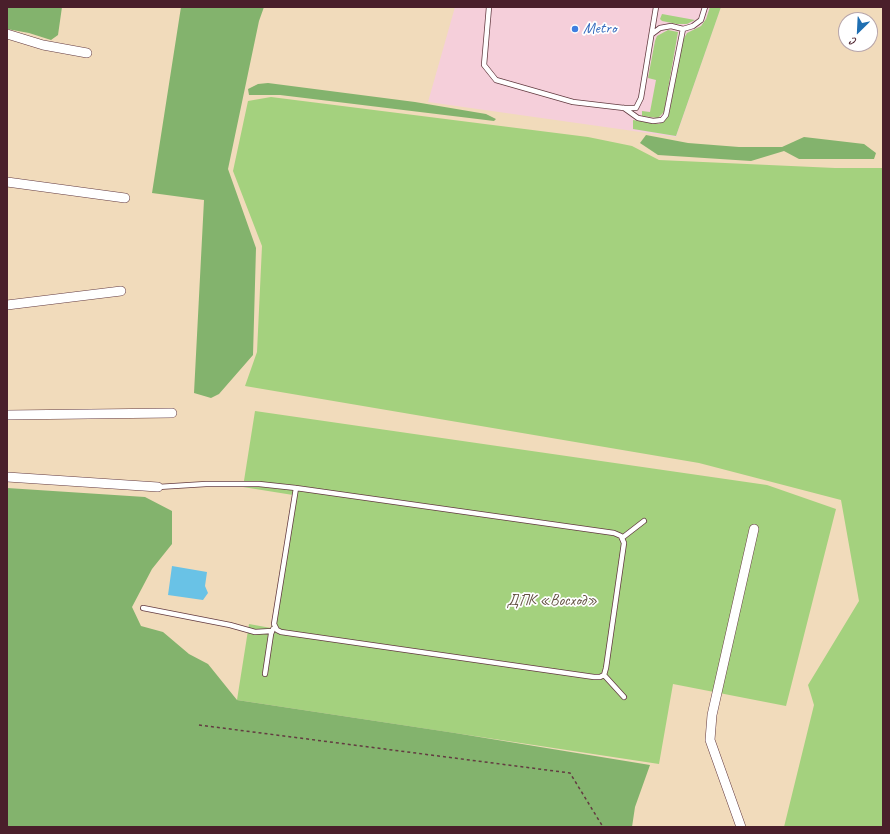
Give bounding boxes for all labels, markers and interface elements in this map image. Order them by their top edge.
north arrow [838,12,878,52]
place label: Metro [583,19,616,39]
marker: Metro [570,24,580,34]
text: С [848,35,859,50]
park label: ДПК «Восход» [507,591,597,611]

